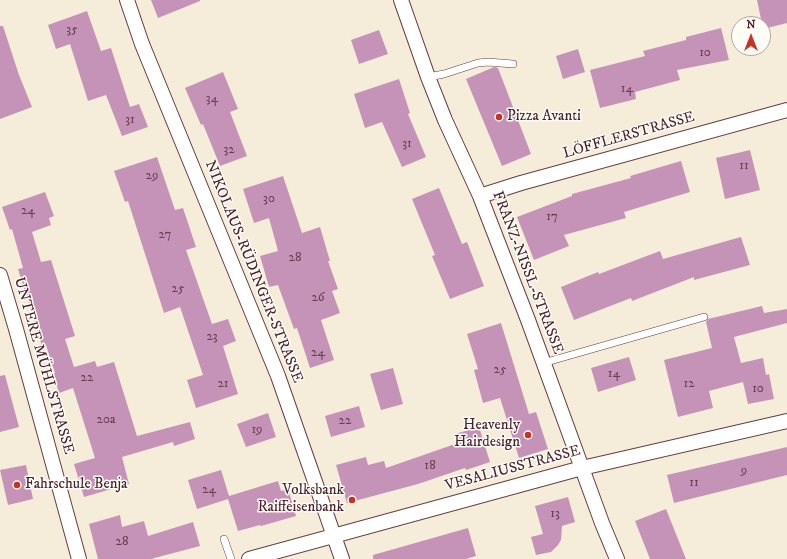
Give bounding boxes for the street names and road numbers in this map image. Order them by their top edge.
street label: LÖFFLERSTRASSE [561,109,697,163]
street label: NIKOLAUS-RÜDINGER-STRASSE [200,158,306,386]
street label: FRANZ-NISSL-STRASSE [488,189,566,357]
street label: UNTERE MÜHLSTRASSE [9,275,77,457]
street label: VESALIUSSTRASSE [443,442,583,496]

